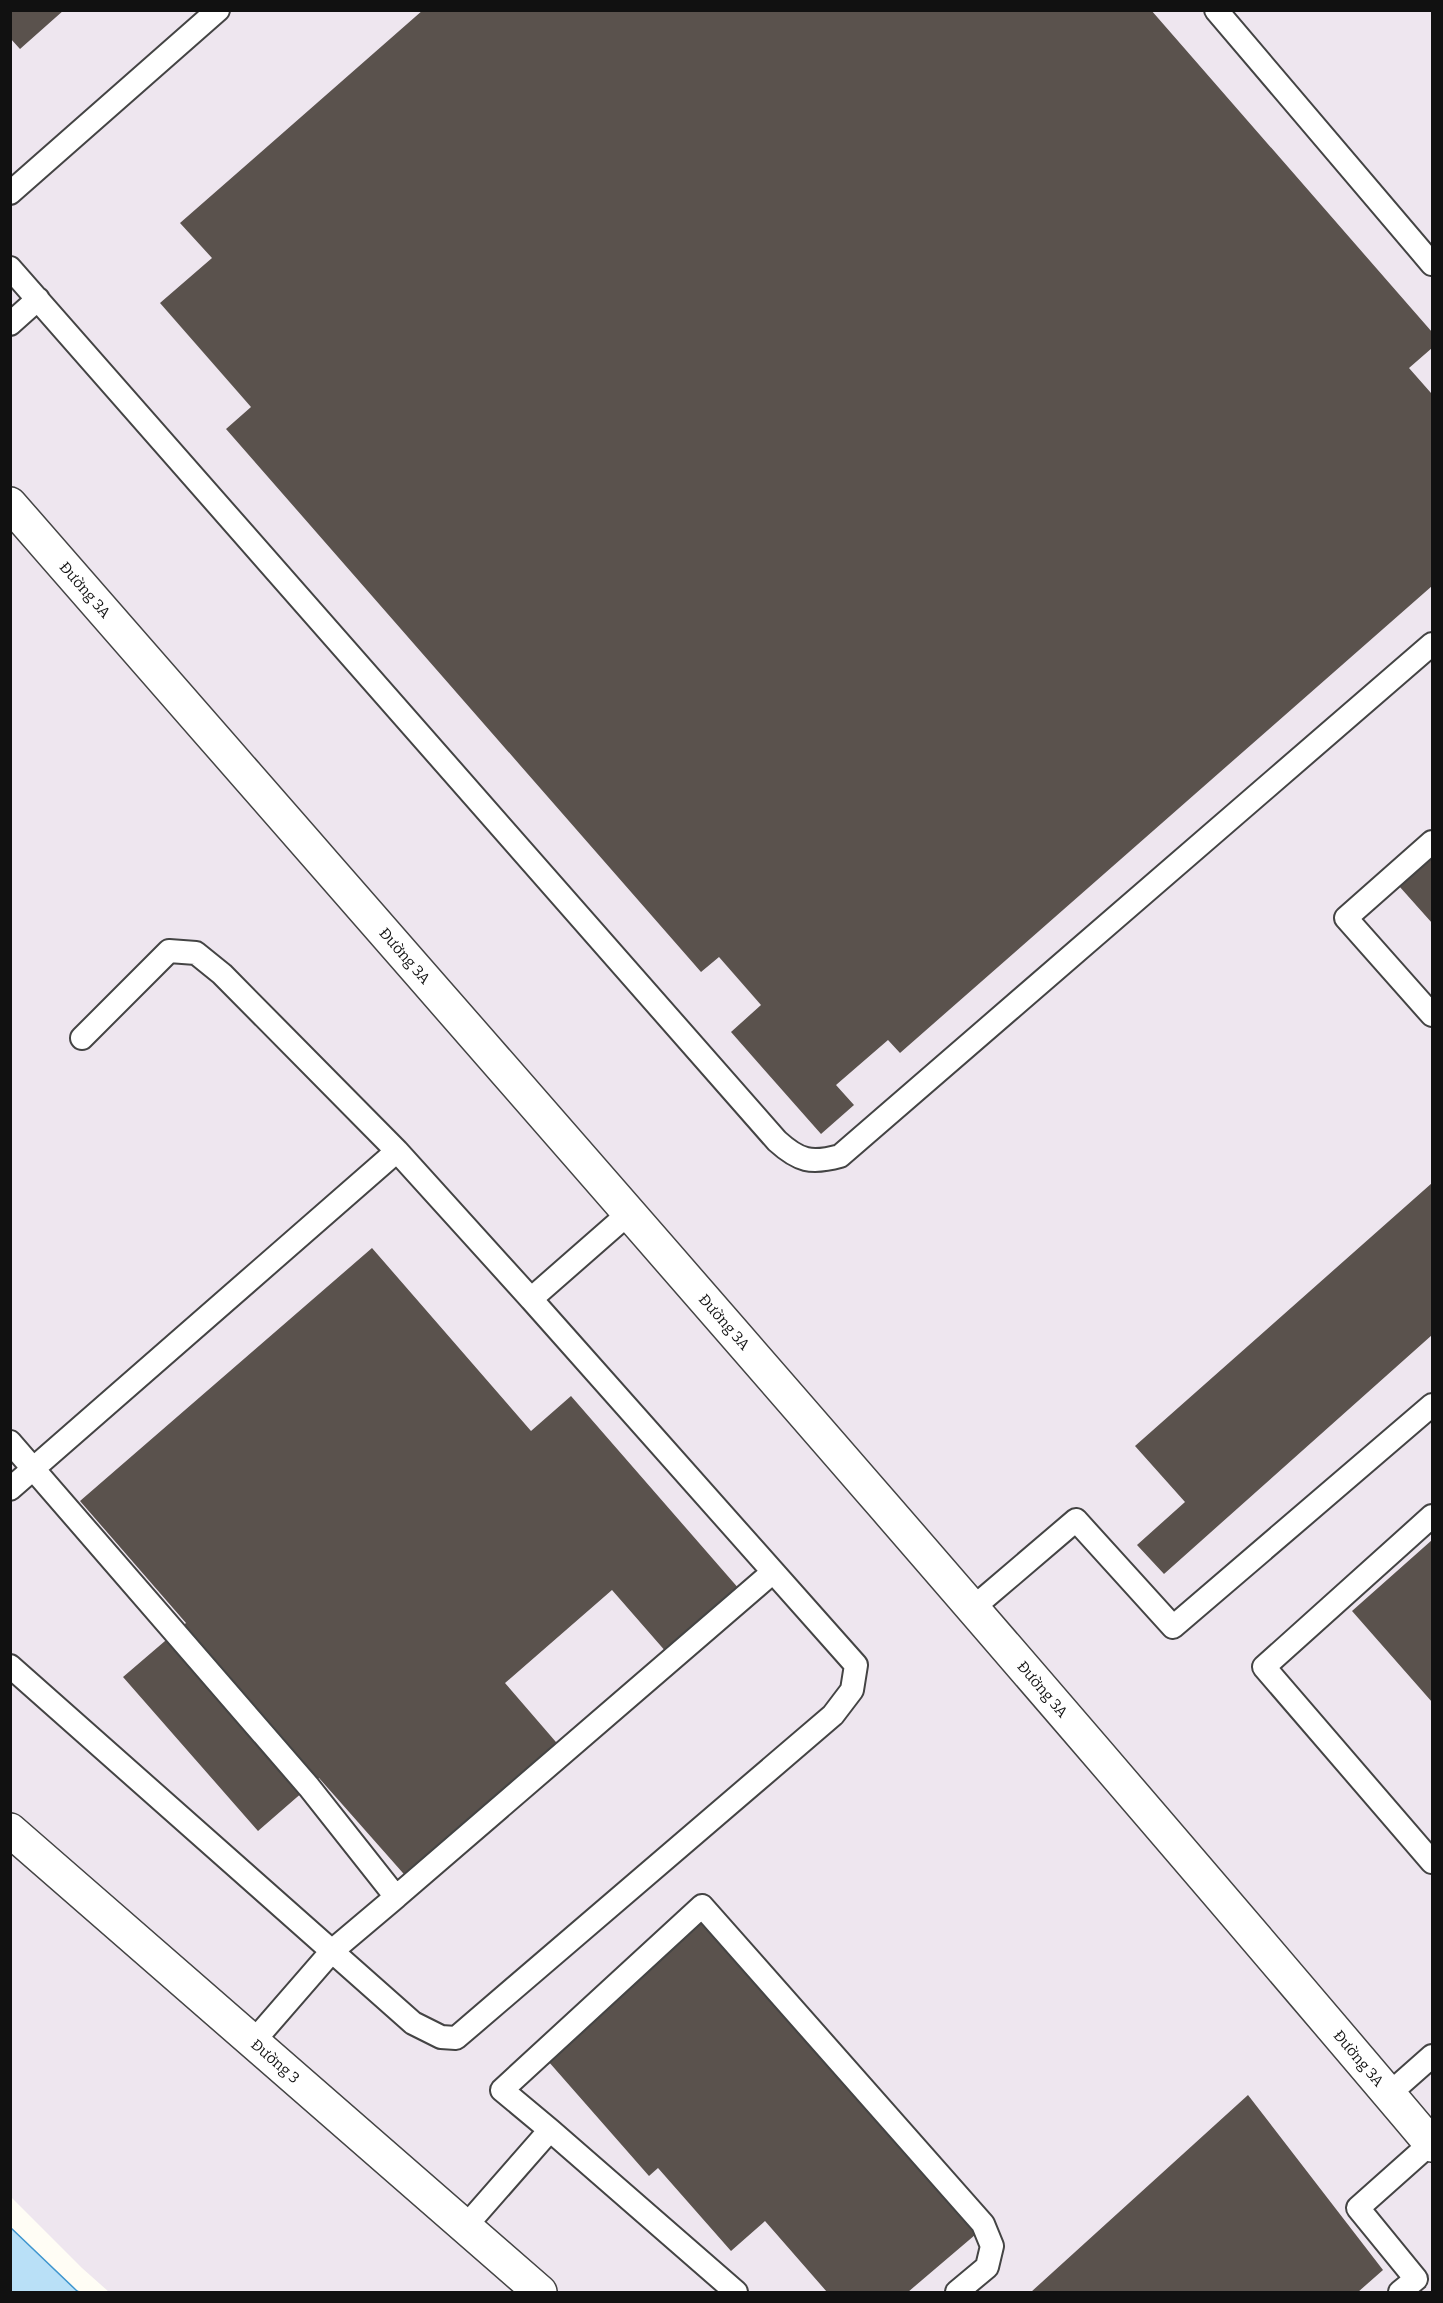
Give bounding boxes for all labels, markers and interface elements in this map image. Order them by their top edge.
street label: Đường 3A [56,558,114,622]
street label: Đường 3A [376,924,434,988]
street label: Đường 3A [695,1290,754,1354]
street label: Đường 3A [1013,1658,1072,1721]
street label: Đường 3A [1330,2027,1388,2091]
street label: Đường 3 [247,2035,303,2087]

